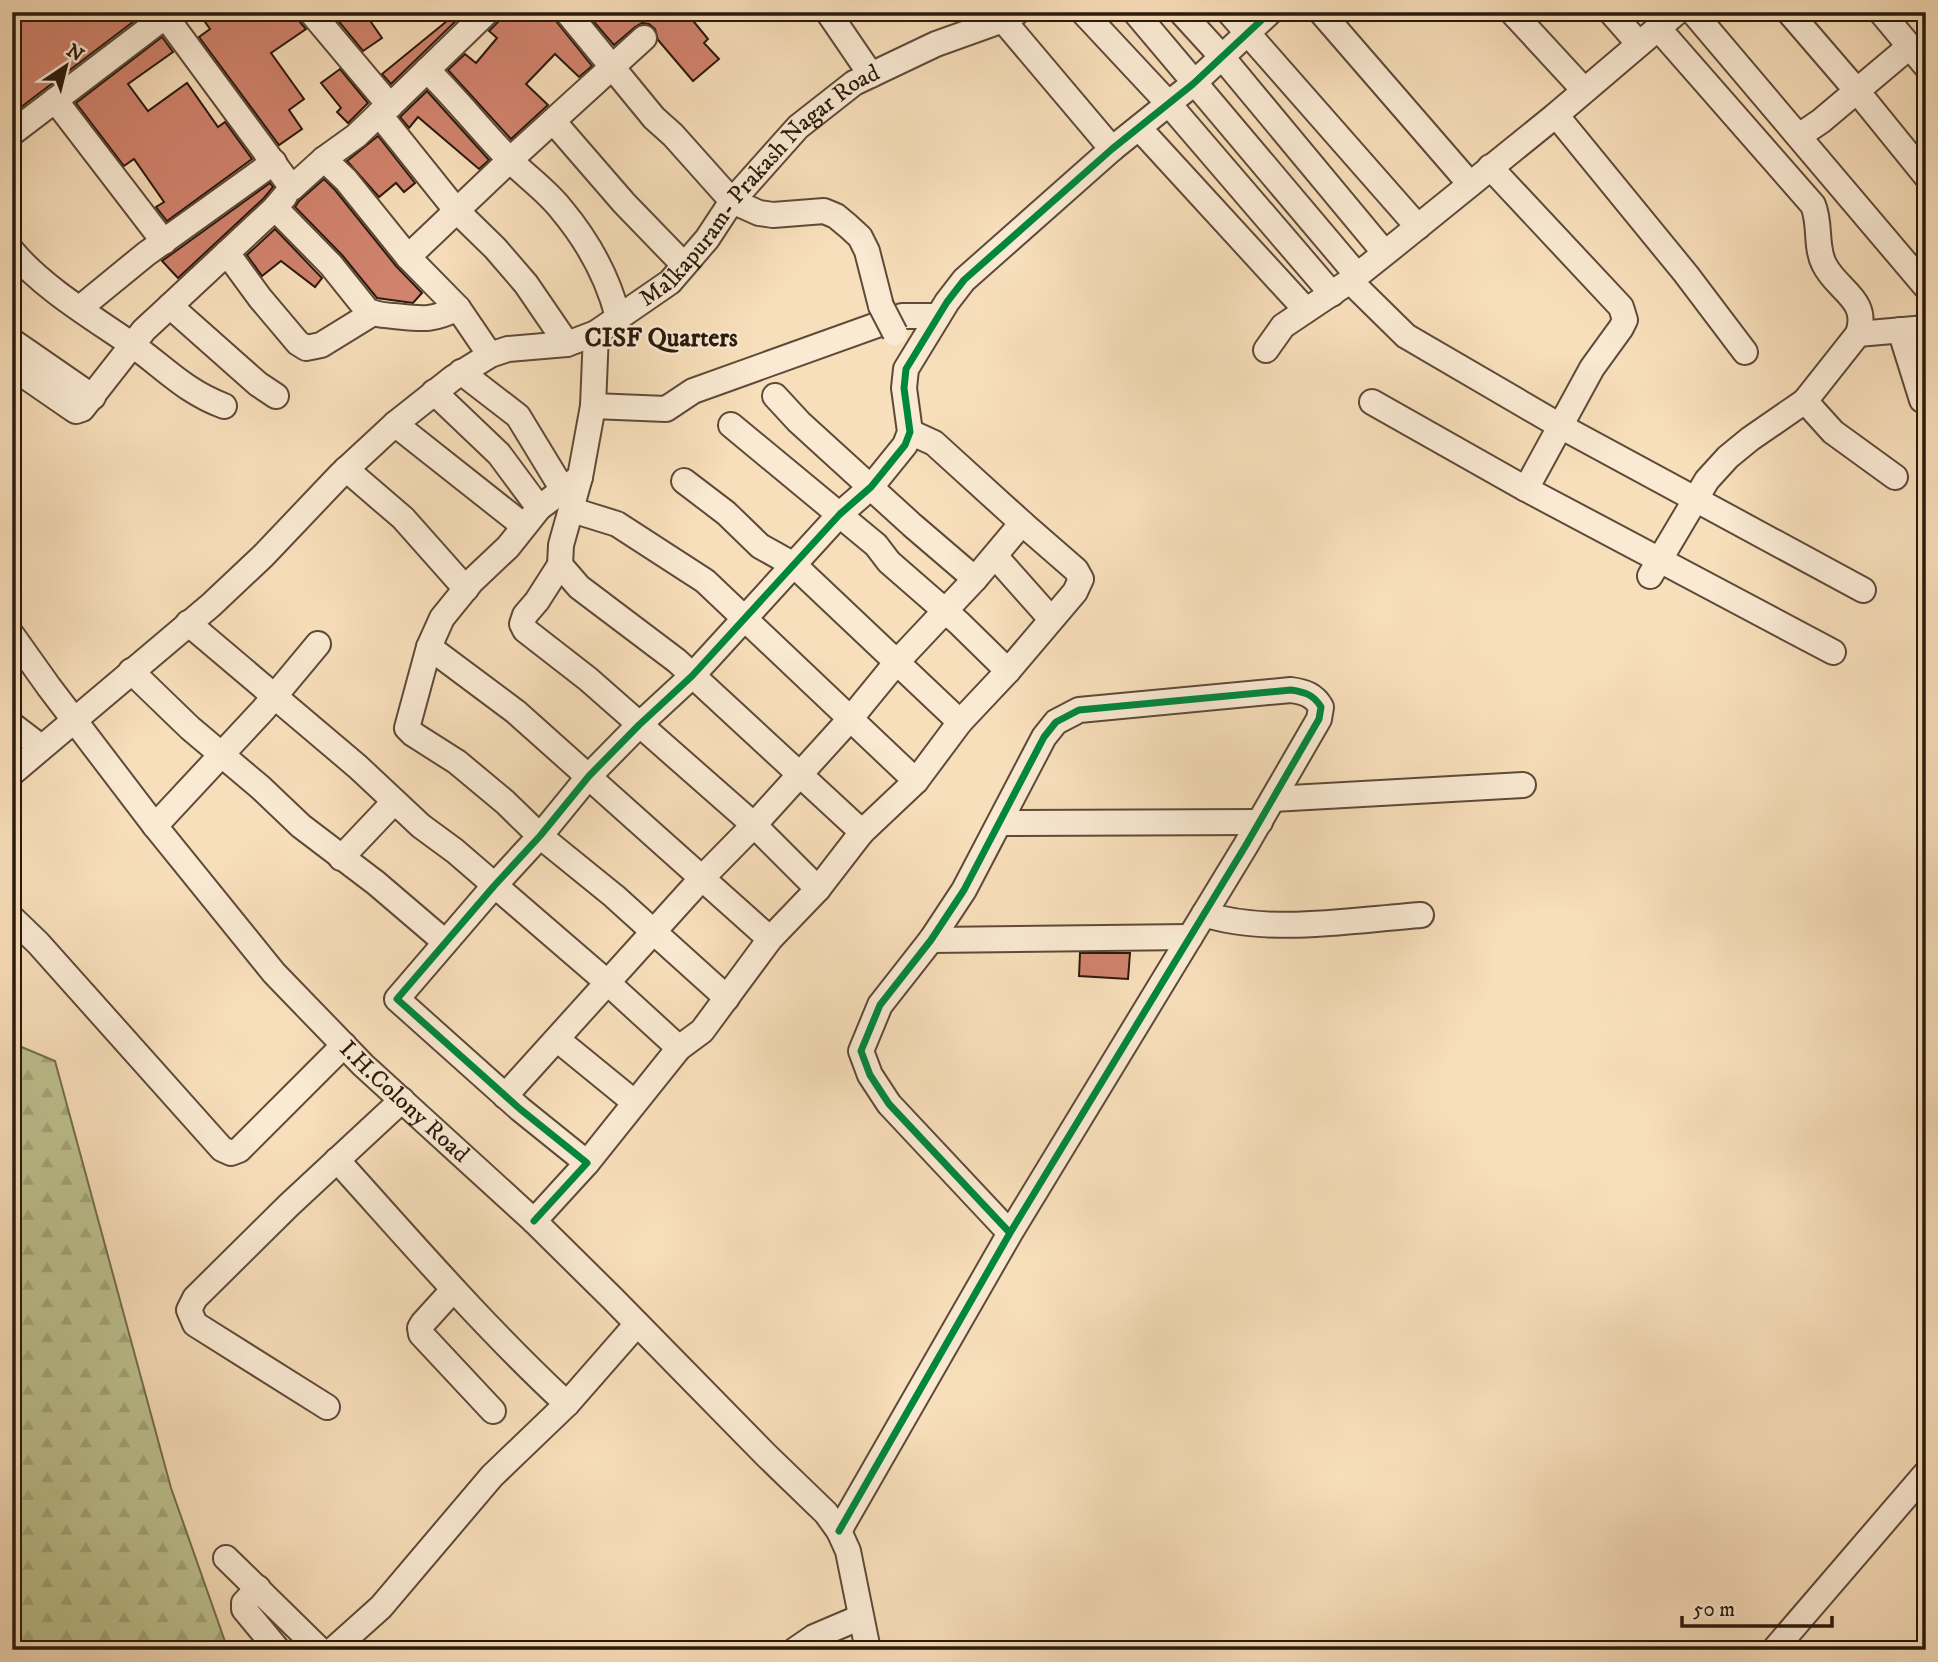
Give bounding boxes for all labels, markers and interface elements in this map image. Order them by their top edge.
north arrow [32,32,102,102]
text: N [62,39,88,67]
street label: Malkapuram- Prakash Nagar Road [634,58,885,314]
district label: CISF Quarters [584,322,738,355]
street label: I.H.Colony Road [333,1035,475,1169]
scale bar [1682,1585,1833,1629]
text: 50 m [1693,1597,1735,1623]

